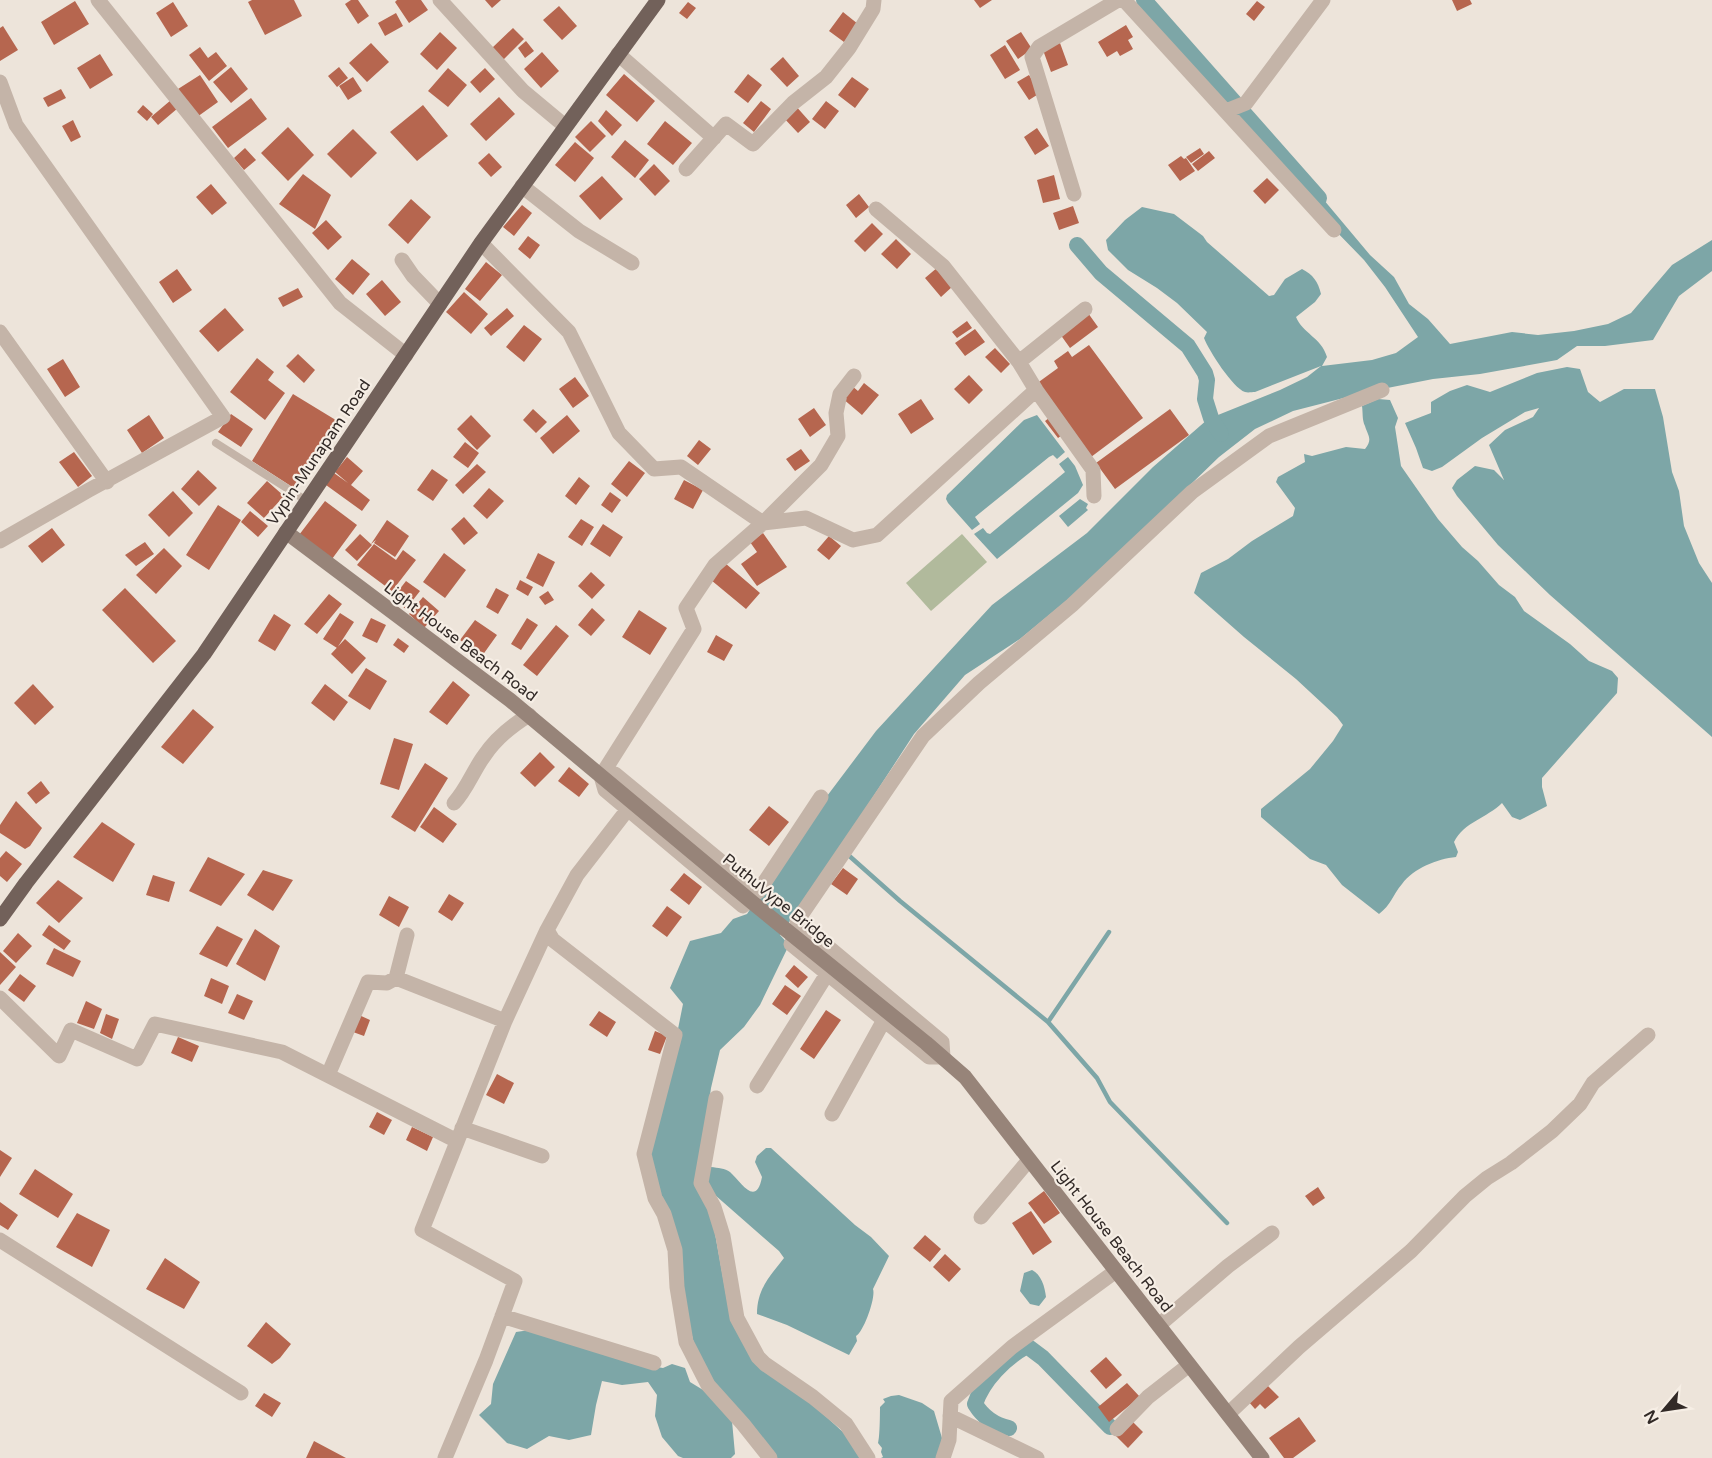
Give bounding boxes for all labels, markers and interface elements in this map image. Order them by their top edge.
street label: Vypin-Munapam Road [263,376,375,529]
street label: Light House Beach Road [380,578,541,706]
street label: PuthuVype Bridge [718,849,838,952]
street label: Light House Beach Road [1046,1157,1177,1316]
north arrow [1634,1380,1694,1440]
text: N [1640,1406,1664,1427]

